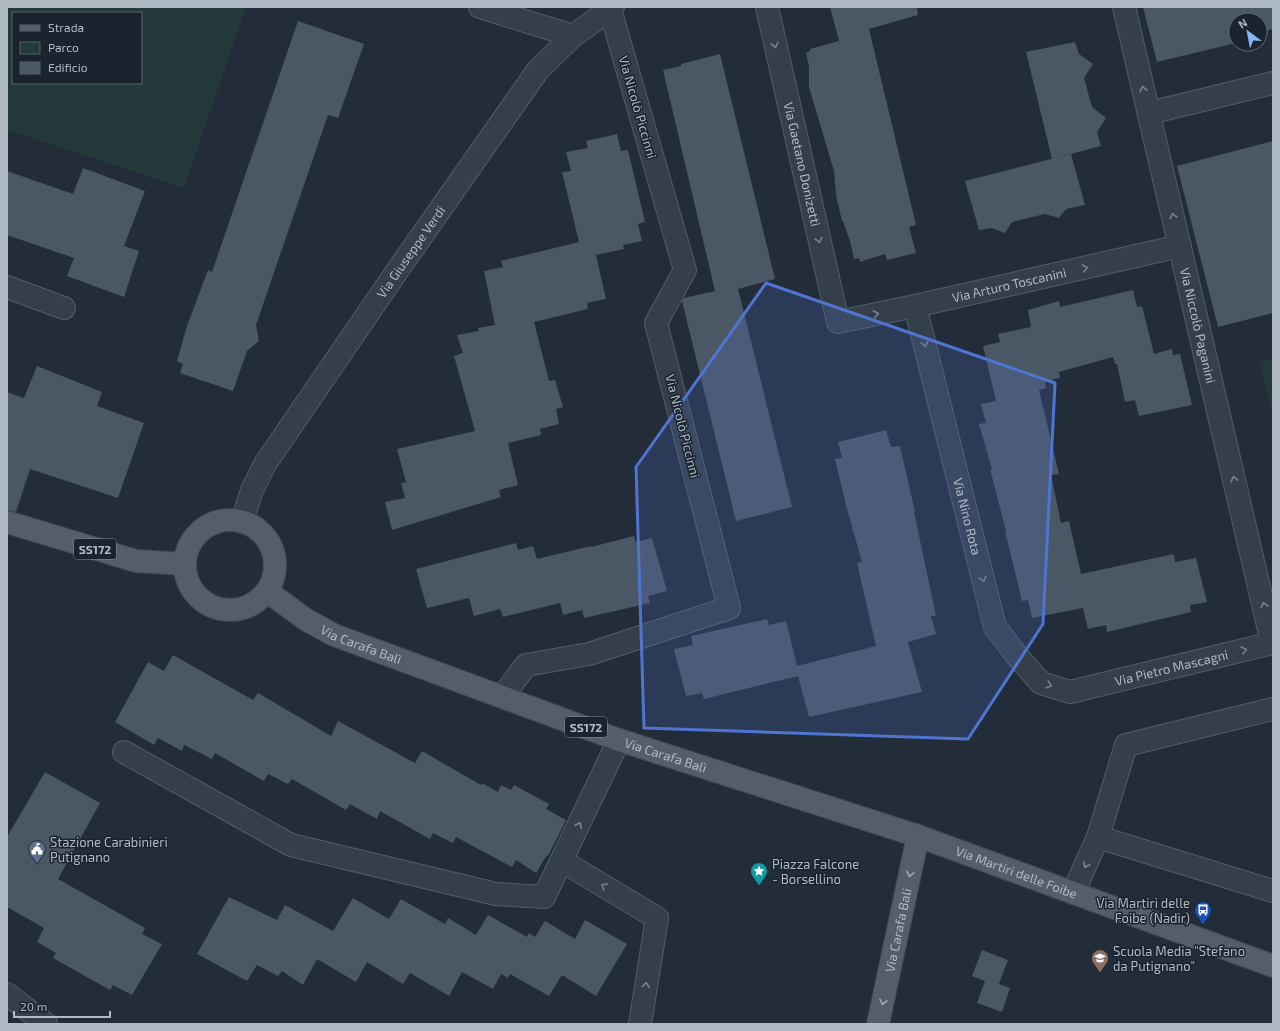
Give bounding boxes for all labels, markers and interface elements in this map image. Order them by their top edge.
legend [12,12,142,84]
north arrow [1228,12,1268,52]
text: N [1236,15,1249,31]
text: Strada [48,20,84,34]
text: Parco [48,40,79,54]
one-way arrow [771,42,779,48]
street label: Via Nicolò Piccinni [616,54,660,160]
text: Edificio [48,60,88,74]
one-way arrow [1140,86,1148,92]
street label: Via Gaetano Donizetti [781,100,824,228]
street label: Via Giuseppe Verdi [373,203,448,301]
one-way arrow [1169,212,1177,219]
one-way arrow [815,237,823,243]
street label: Via Arturo Toscanini [950,264,1068,305]
one-way arrow [1082,264,1088,272]
street label: Via Niccolò Paganini [1177,266,1219,385]
one-way arrow [873,311,879,319]
one-way arrow [920,340,929,347]
street label: Via Nicolò Piccinni [662,372,704,480]
one-way arrow [1230,475,1239,482]
street label: Via Nino Rota [950,476,985,557]
road number: SS172 [74,539,116,559]
one-way arrow [979,576,987,582]
one-way arrow [1260,602,1268,608]
street label: Via Carafa Balì [318,621,404,667]
street label: Via Pietro Mascagni [1113,646,1230,689]
one-way arrow [1240,646,1247,655]
one-way arrow [1045,680,1052,689]
road number: SS172 [565,717,607,737]
street label: Via Carafa Balì [622,734,709,776]
one-way arrow [574,822,582,830]
place label: Stazione Carabinieri Putignano [50,834,168,865]
public building icon: Stazione Carabinieri Putignano [27,839,47,864]
street label: Via Martiri delle Foibe [953,842,1080,902]
place label: Piazza Falcone - Borsellino [772,856,859,887]
place icon: Piazza Falcone - Borsellino [749,861,769,886]
one-way arrow [1083,861,1091,868]
one-way arrow [906,871,915,877]
one-way arrow [601,884,608,891]
street label: Via Carafa Bali [881,887,915,974]
place label: Via Martiri delle Foibe (Nadir) [1096,895,1190,926]
bus stop icon: Via Martiri delle Foibe (Nadir) [1193,900,1213,925]
place label: Scuola Media "Stefano da Putignano" [1113,943,1245,974]
school or university icon: Scuola Media "Stefano da Putignano" [1090,948,1110,973]
one-way arrow [642,982,650,989]
scale bar [14,993,110,1019]
one-way arrow [880,998,888,1005]
text: 20 m [20,999,47,1013]

